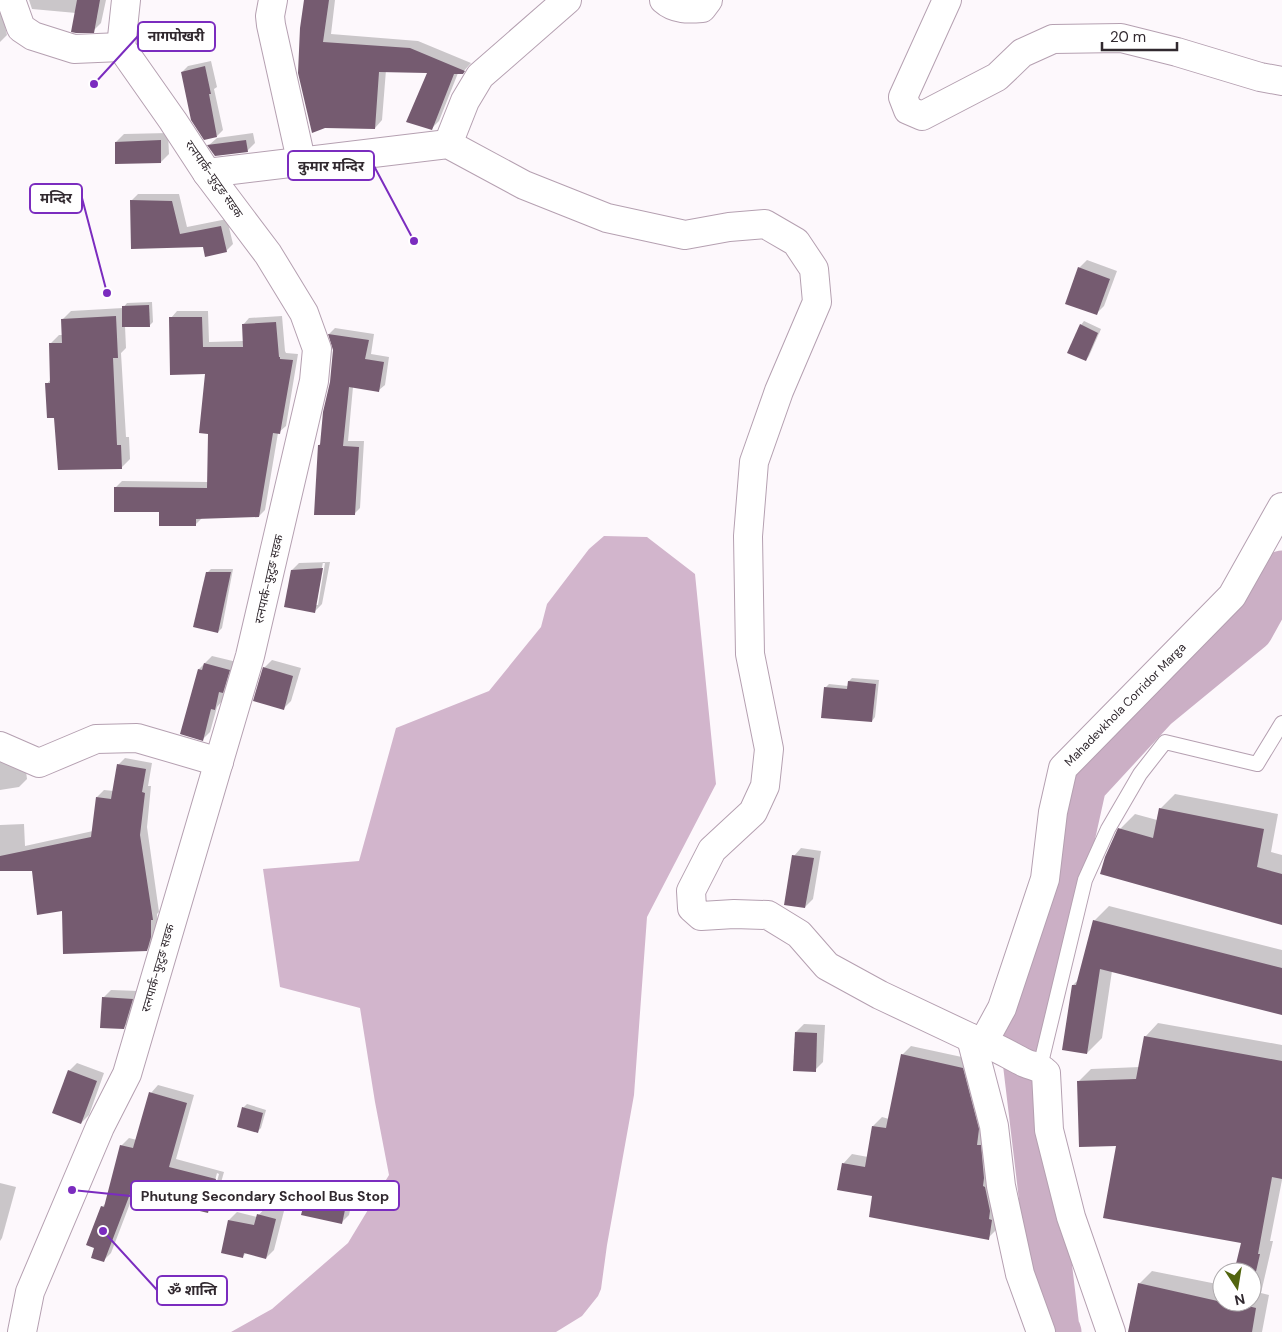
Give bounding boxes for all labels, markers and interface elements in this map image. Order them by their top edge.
scale bar [1102,20,1177,52]
callout: नागपोखरी [138,22,215,51]
text: नागपोखरी [148,27,205,45]
text: 20 m [1110,27,1146,47]
street label: रत्नपार्क-फुटुङ सडक [181,137,247,221]
callout: कुमार मन्दिर [288,151,374,180]
text: कुमार मन्दिर [298,157,365,176]
callout: मन्दिर [30,184,82,213]
text: मन्दिर [40,189,73,207]
street label: रत्नपार्क-फुटुङ सडक [251,532,287,625]
street label: Mahadevkhola Corridor Marga [1061,639,1189,770]
street label: रत्नपार्क-फुटुङ सडक [138,921,178,1014]
callout: Phutung Secondary School Bus Stop [131,1181,399,1210]
text: Phutung Secondary School Bus Stop [141,1187,389,1205]
north arrow [1212,1262,1262,1312]
callout: ॐ शान्ति [157,1276,227,1305]
text: ॐ शान्ति [167,1281,217,1299]
text: N [1233,1290,1247,1310]

